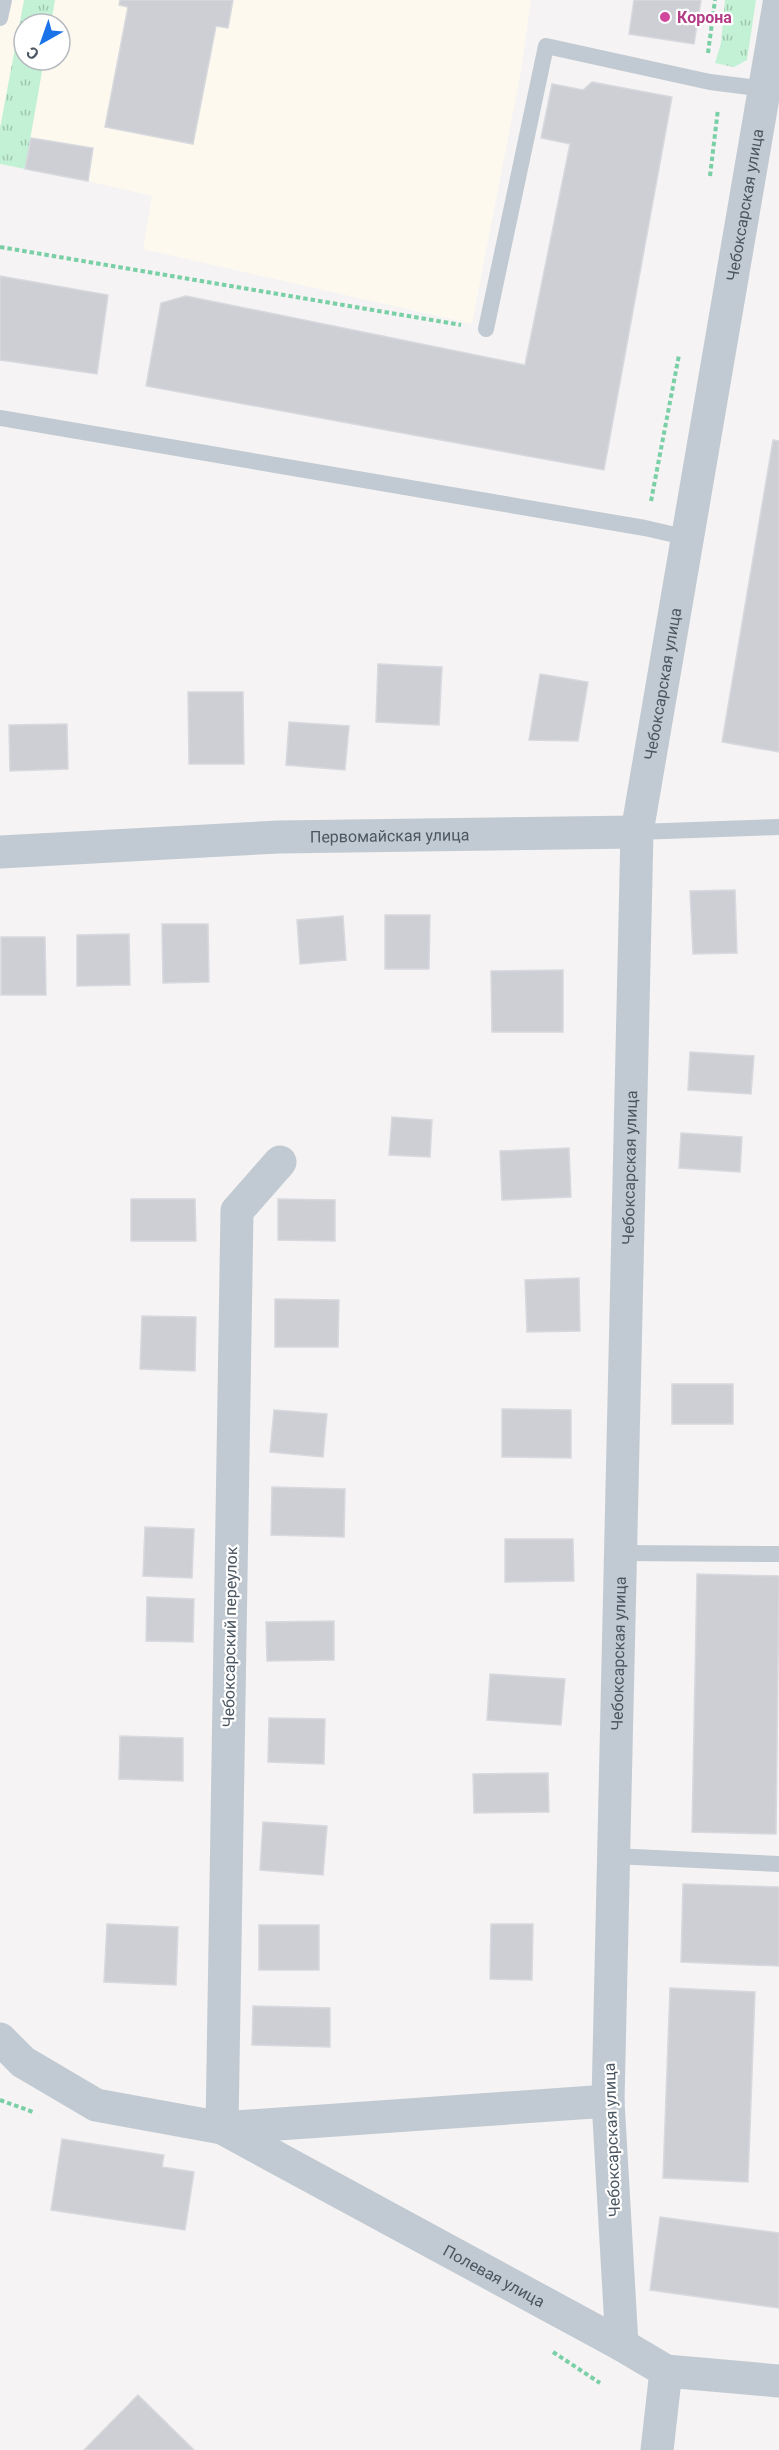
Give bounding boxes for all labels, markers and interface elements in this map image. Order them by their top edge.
place label: Корона [677,8,732,27]
marker: Корона [658,10,672,24]
north arrow [12,12,72,72]
text: С [23,42,43,64]
street label: Чебоксарская улица [722,127,767,283]
street label: Чебоксарская улица [640,606,685,762]
street label: Первомайская улица [310,825,469,846]
street label: Чебоксарская улица [618,1090,641,1245]
street label: Чебоксарский переулок [219,1546,241,1728]
street label: Чебоксарская улица [607,1576,629,1731]
street label: Чебоксарская улица [600,2063,624,2217]
street label: Полевая улица [440,2240,548,2311]

